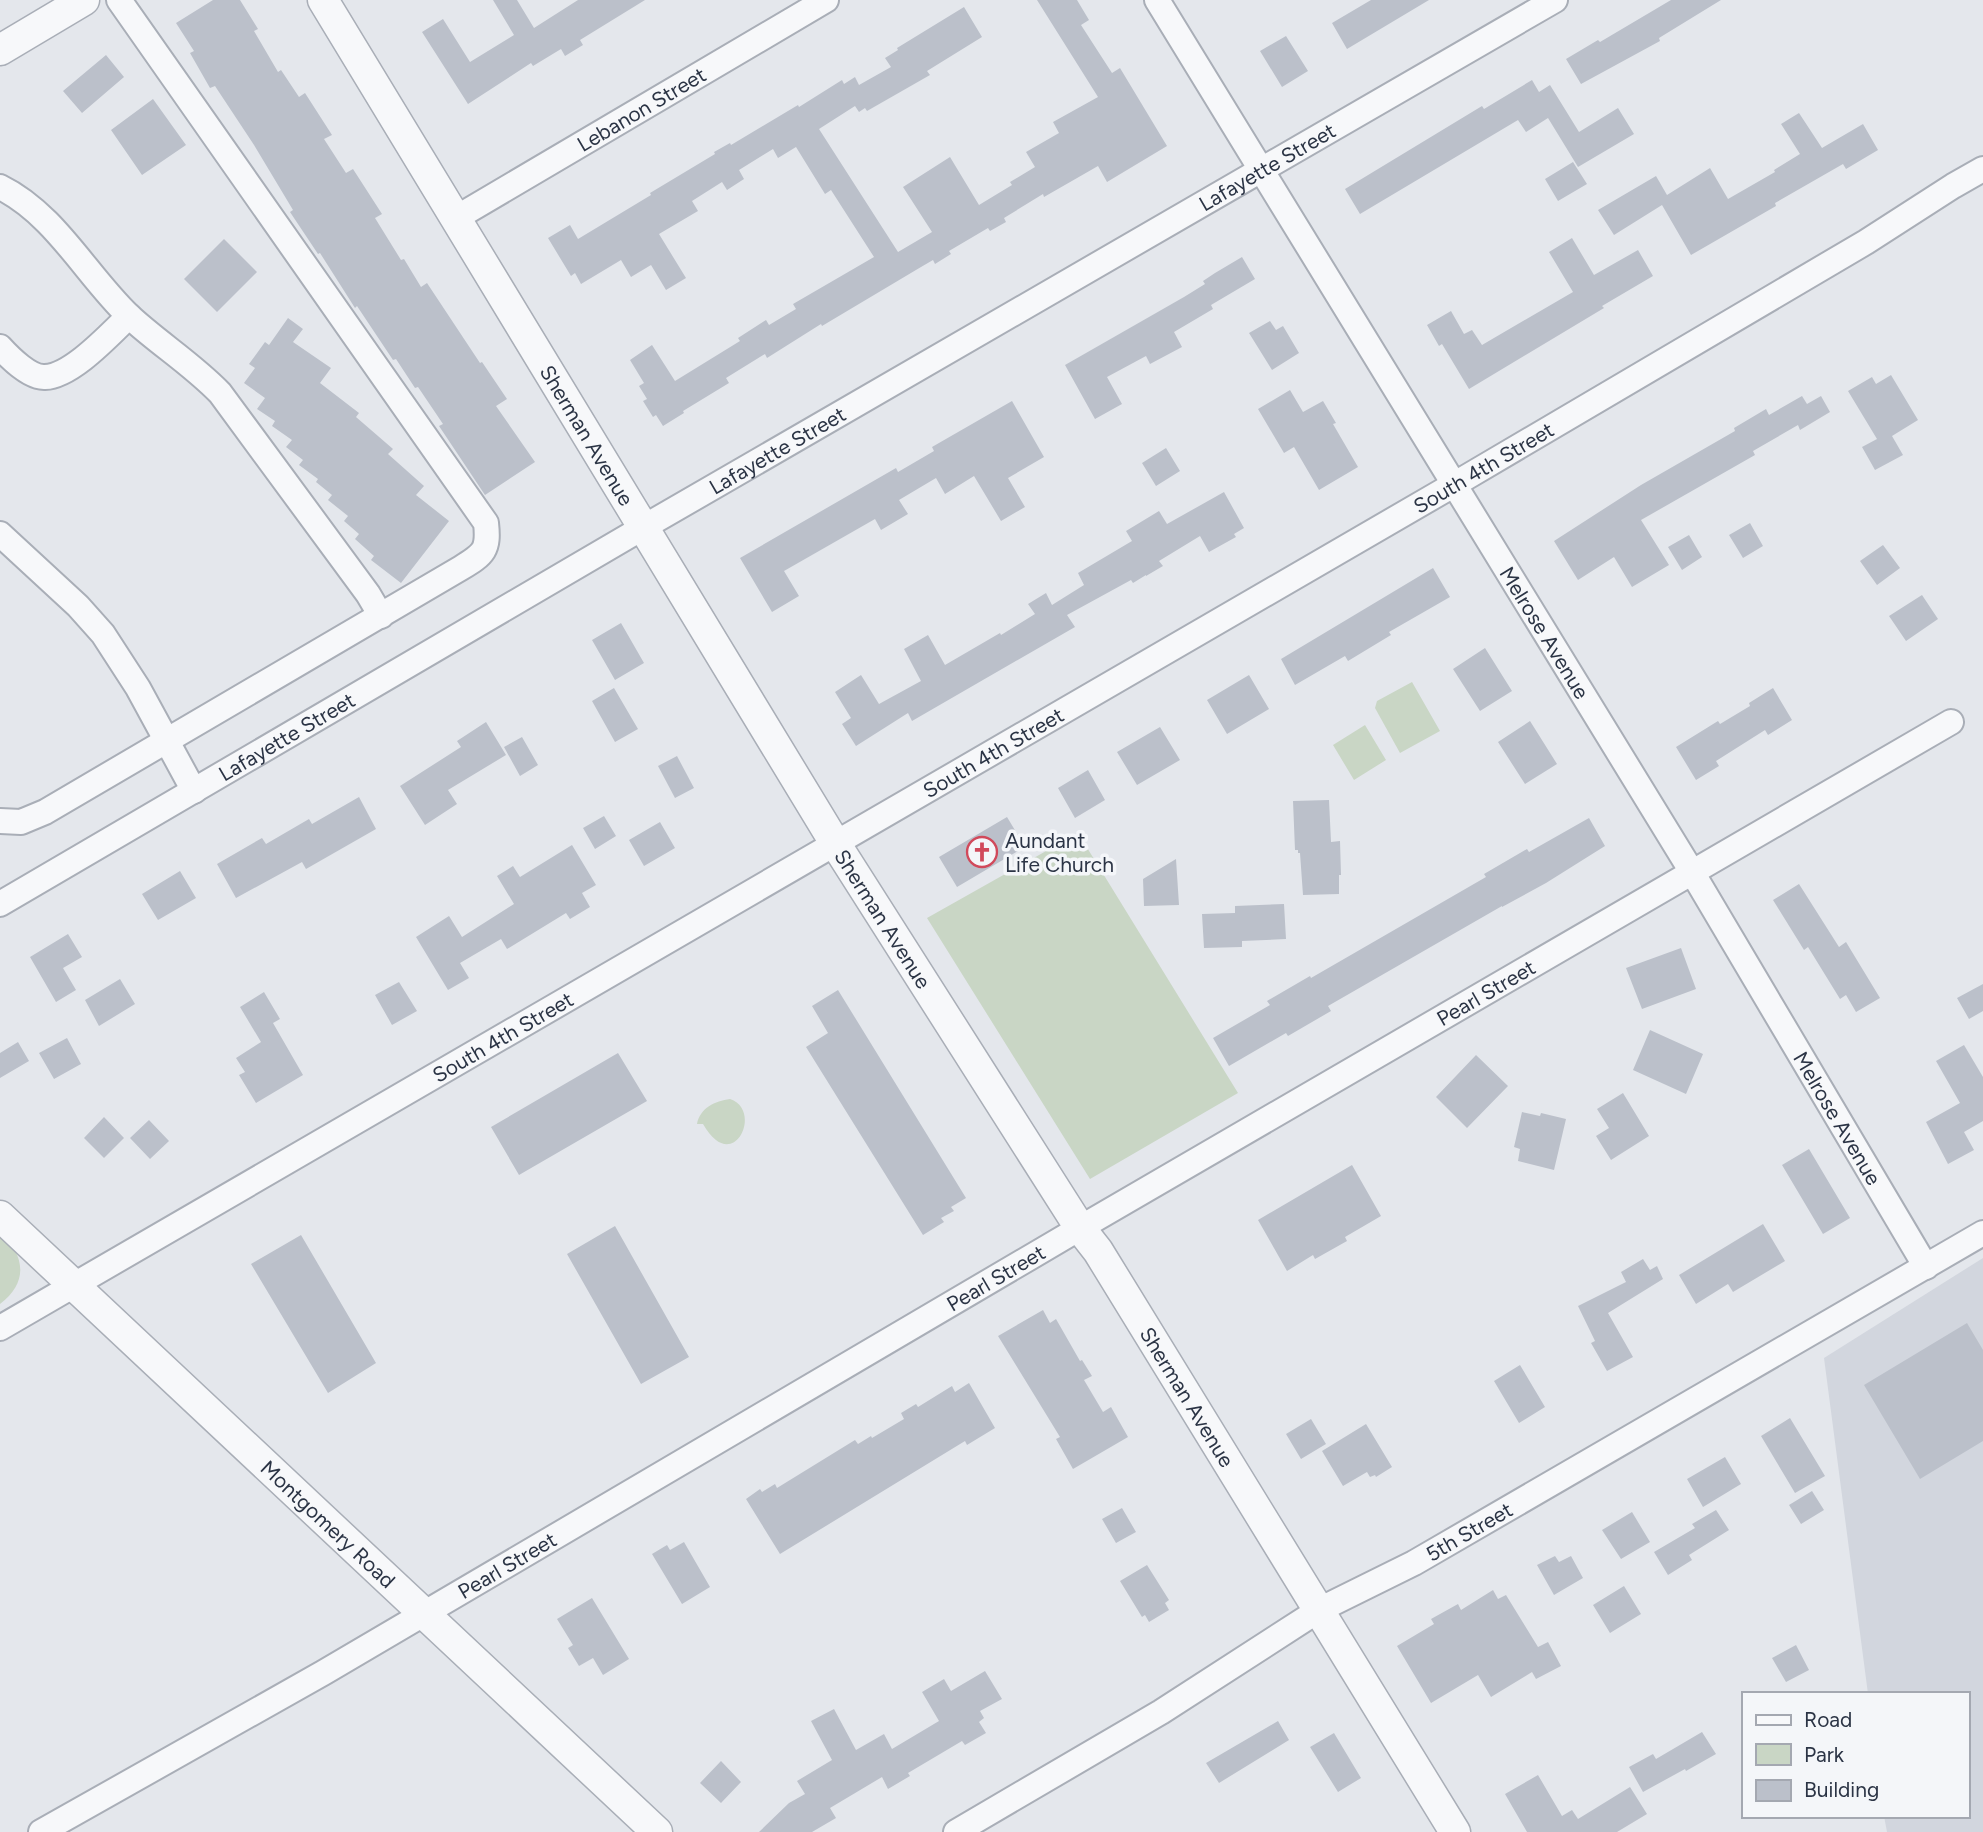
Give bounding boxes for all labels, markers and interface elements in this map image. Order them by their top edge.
street label: Lebanon Street [572,61,710,156]
street label: Lafayette Street [1194,117,1340,216]
street label: Sherman Avenue [535,360,639,510]
street label: Lafayette Street [704,401,850,499]
street label: South 4th Street [1409,416,1558,518]
street label: Melrose Avenue [1495,562,1595,703]
street label: Lafayette Street [214,687,359,786]
street label: South 4th Street [918,701,1068,803]
place label: Aundant Life Church [1005,828,1114,877]
church icon: Aundant Life Church [965,835,999,869]
street label: Sherman Avenue [830,845,937,993]
street label: Pearl Street [1432,954,1540,1031]
street label: South 4th Street [428,986,577,1087]
street label: Melrose Avenue [1789,1047,1887,1189]
street label: Pearl Street [942,1239,1049,1316]
street label: Sherman Avenue [1135,1322,1240,1471]
street label: Montgomery Road [256,1455,401,1593]
street label: 5th Street [1421,1496,1517,1566]
street label: Pearl Street [453,1526,561,1604]
legend [1742,1692,1969,1818]
text: Road [1804,1707,1852,1732]
text: Park [1804,1742,1845,1767]
text: Building [1804,1777,1879,1802]

